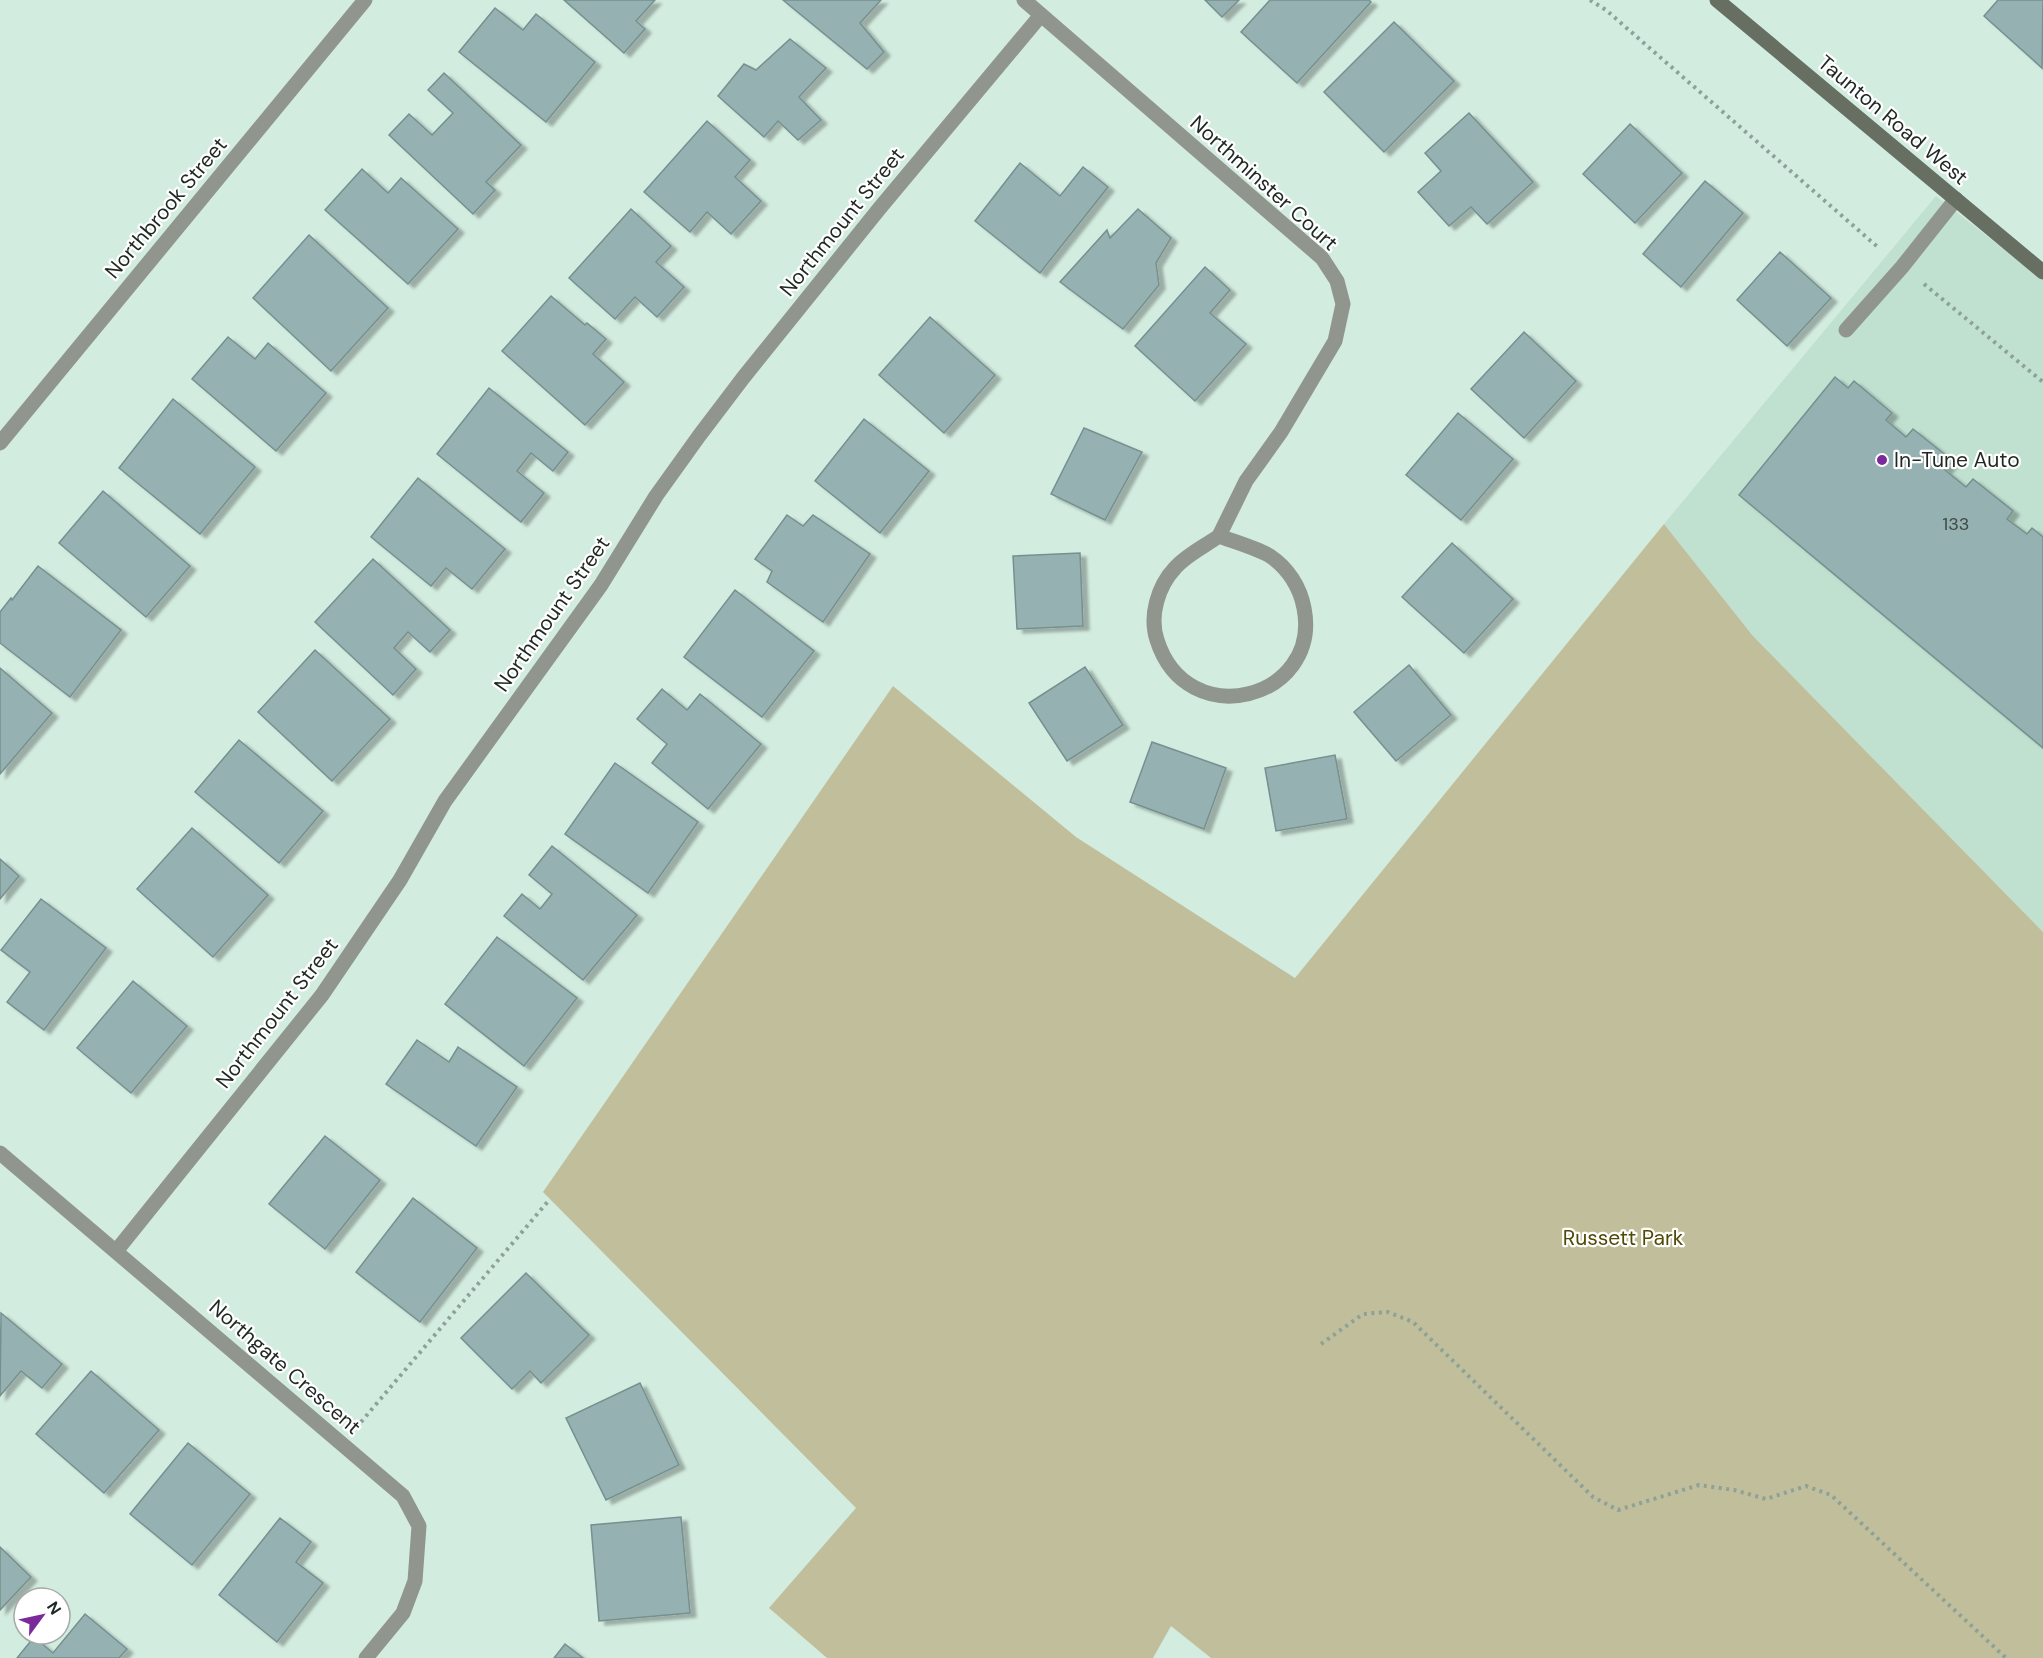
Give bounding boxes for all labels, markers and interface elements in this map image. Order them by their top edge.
street label: Taunton Road West [1812,49,1974,191]
street label: Northminster Court [1184,109,1344,257]
street label: Northbrook Street [99,132,233,284]
street label: Northmount Street [773,142,911,302]
place label: In-Tune Auto [1894,446,2020,474]
marker: In-Tune Auto [1875,453,1889,467]
house number: 133 [1943,512,1969,536]
street label: Northmount Street [488,531,616,697]
street label: Northmount Street [209,932,345,1094]
park label: Russett Park [1563,1224,1684,1252]
street label: Northgate Crescent [203,1293,367,1441]
north arrow [12,1586,72,1646]
text: N [42,1597,66,1619]

